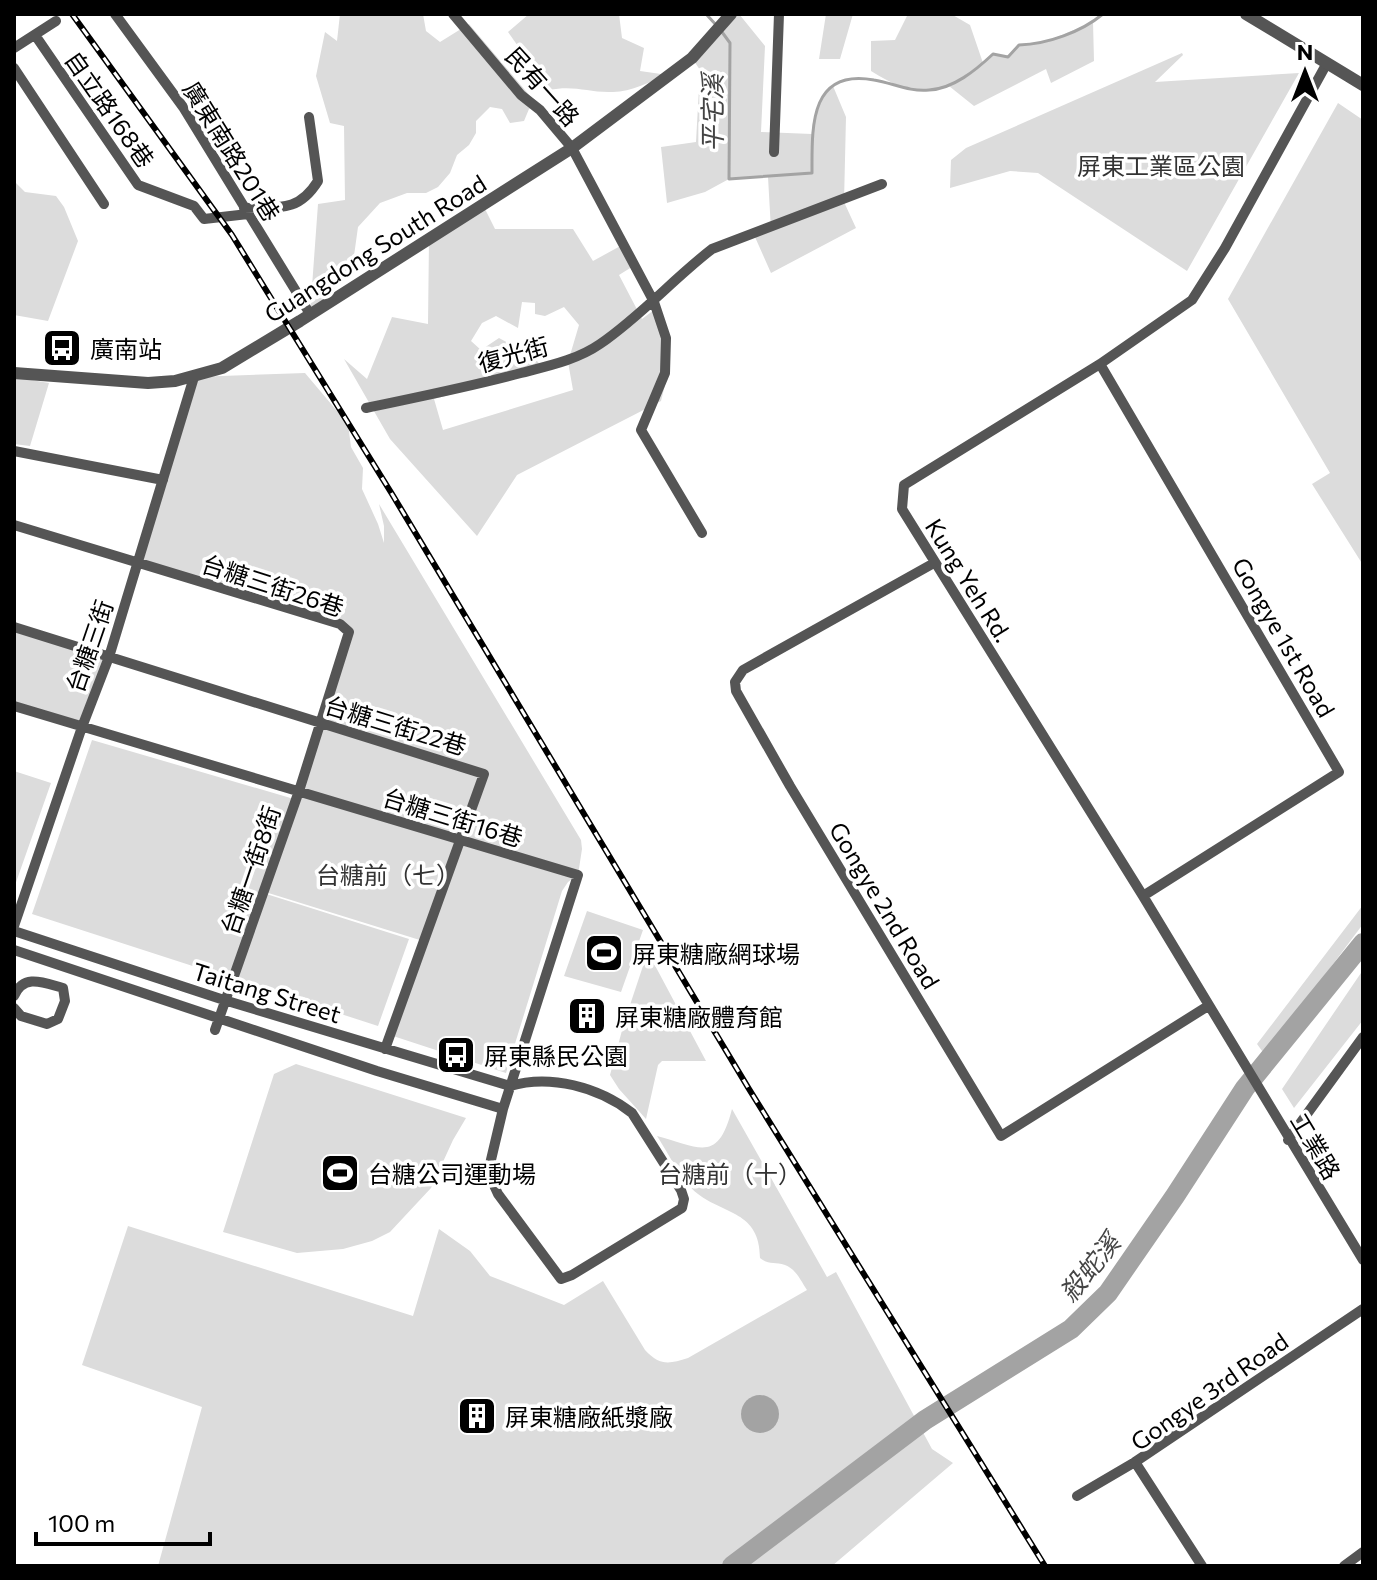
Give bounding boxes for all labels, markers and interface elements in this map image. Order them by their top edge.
north arrow [1265,32,1345,112]
text: N [1297,38,1313,65]
street label: 民有一路 [500,41,586,131]
street label: 自立路168巷 [59,45,161,173]
water label: 平宅溪 [696,70,727,152]
street label: 廣東南路201巷 [178,76,286,226]
park label: 屏東工業區公園 [1077,151,1245,180]
street label: Guangdong South Road [259,168,491,328]
bus stop icon: 廣南站 [41,327,83,369]
street label: 復光街 [474,331,552,377]
place label: 廣南站 [90,334,162,363]
street label: Kung Yeh Rd. [920,513,1018,647]
street label: 台糖三街26巷 [198,548,348,622]
street label: Gongye 1st Road [1227,552,1341,722]
street label: 台糖三街 [60,596,118,696]
street label: 台糖三街22巷 [322,690,470,760]
street label: 台糖三街16巷 [380,782,526,852]
street label: 台糖一街8街 [214,802,286,938]
street label: Gongye 2nd Road [824,816,946,994]
park label: 台糖前（七） [316,860,460,889]
sports icon: 屏東糖廠網球場 [583,932,625,974]
place label: 屏東糖廠網球場 [632,939,800,968]
street label: Taitang Street [189,956,345,1028]
building icon: 屏東糖廠體育館 [566,995,608,1037]
place label: 屏東糖廠體育館 [615,1002,783,1031]
bus stop icon: 屏東縣民公園 [435,1034,477,1076]
place label: 屏東縣民公園 [484,1041,628,1070]
street label: 工業路 [1285,1108,1347,1184]
sports icon: 台糖公司運動場 [319,1152,361,1194]
place label: 台糖公司運動場 [368,1159,536,1188]
park label: 台糖前（十） [658,1159,802,1188]
water label: 殺蛇溪 [1052,1224,1128,1307]
street label: Gongye 3rd Road [1125,1326,1293,1456]
building icon: 屏東糖廠紙漿廠 [456,1395,498,1437]
place label: 屏東糖廠紙漿廠 [505,1402,673,1431]
scale bar [36,1496,210,1546]
text: 100 m [48,1508,115,1537]

